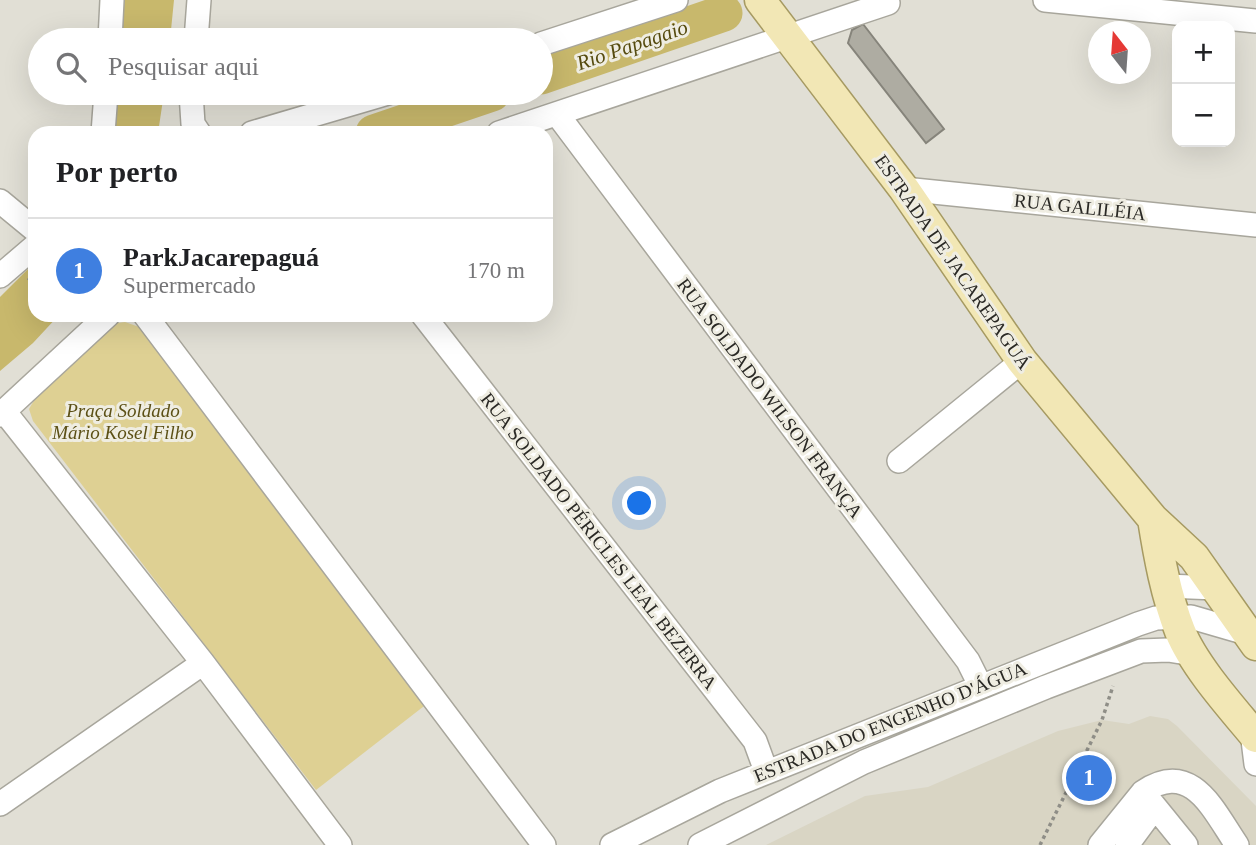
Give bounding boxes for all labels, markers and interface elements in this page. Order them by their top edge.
water label: Rio Papagaio [572,15,691,76]
north arrow [1088,21,1151,84]
map controls [1172,21,1235,147]
button: + [1172,21,1235,84]
search box [28,28,553,105]
icon: search [52,48,90,86]
text: Pesquisar aqui [108,52,259,81]
button: − [1172,84,1235,147]
street label: ESTRADA DE JACAREPAGUÁ [871,151,1035,373]
text: Por perto [56,155,178,188]
street label: RUA GALILÉIA [1013,190,1147,224]
text: ParkJacarepaguá [123,243,319,272]
text: 1 [73,258,85,283]
text: 170 m [467,258,525,283]
text: Supermercado [123,273,256,298]
street label: RUA SOLDADO WILSON FRANÇA [673,274,867,522]
street label: RUA SOLDADO PÉRICLES LEAL BEZERRA [477,388,722,694]
park label: Praça Soldado Mário Kosel Filho [51,400,194,443]
your location [622,486,656,520]
street label: ESTRADA DO ENGENHO D'ÁGUA [751,657,1030,786]
pin: 1 [1066,752,1112,804]

